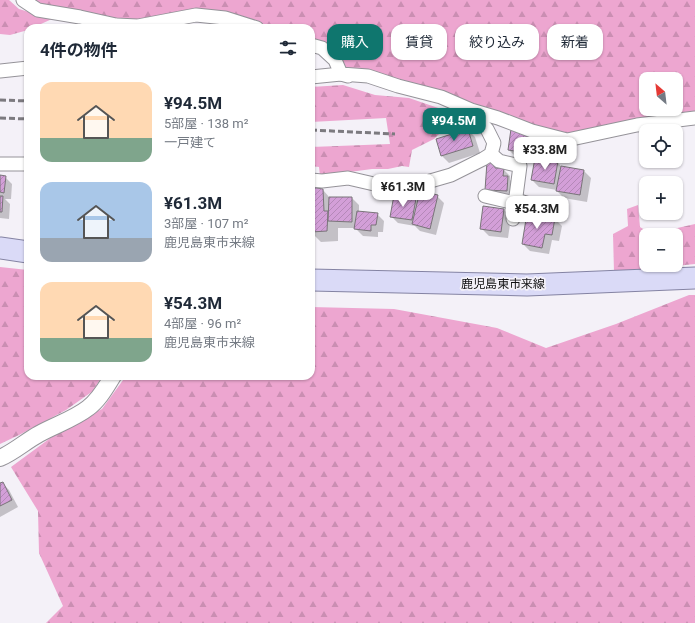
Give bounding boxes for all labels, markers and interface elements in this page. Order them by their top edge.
chip: 購入 [327,24,383,60]
chip: 賃貸 [391,24,447,60]
chip: 絞り込み [455,24,539,60]
chip: 新着 [547,24,603,60]
icon: filters [277,37,299,59]
text: 4件の物件 [40,40,118,60]
north arrow [639,72,683,116]
map controls [639,72,683,272]
text: ¥94.5M [164,93,222,113]
icon: home [72,98,120,146]
pin: ¥94.5M [421,108,487,142]
text: ¥94.5M [432,113,476,128]
text: 5部屋 · 138 m² [164,116,248,131]
button: locate [639,124,683,168]
text: 一戸建て [164,135,216,150]
pin: ¥33.8M [512,137,578,171]
text: ¥33.8M [523,142,567,157]
pin: ¥61.3M [370,174,436,208]
button: + [639,176,683,220]
text: ¥61.3M [381,179,425,194]
text: ¥61.3M [164,193,222,213]
pin: ¥54.3M [504,196,570,230]
icon: home [72,198,120,246]
text: ¥54.3M [515,201,559,216]
text: 3部屋 · 107 m² [164,216,248,231]
button: − [639,228,683,272]
text: 鹿児島東市来線 [164,235,255,250]
street label: 鹿児島東市来線 [461,277,545,291]
text: ¥54.3M [164,293,222,313]
icon: home [72,298,120,346]
text: 4部屋 · 96 m² [164,316,241,331]
text: 鹿児島東市来線 [164,335,255,350]

